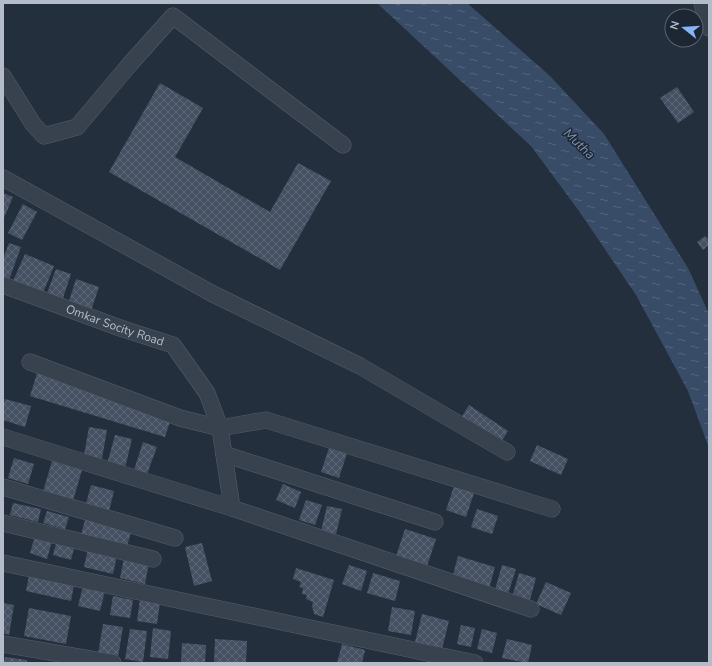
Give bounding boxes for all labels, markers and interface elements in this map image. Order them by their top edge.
north arrow [664,8,704,48]
text: N [667,19,683,31]
water label: Mutha [559,125,599,163]
street label: Omkar Socity Road [64,301,166,350]

